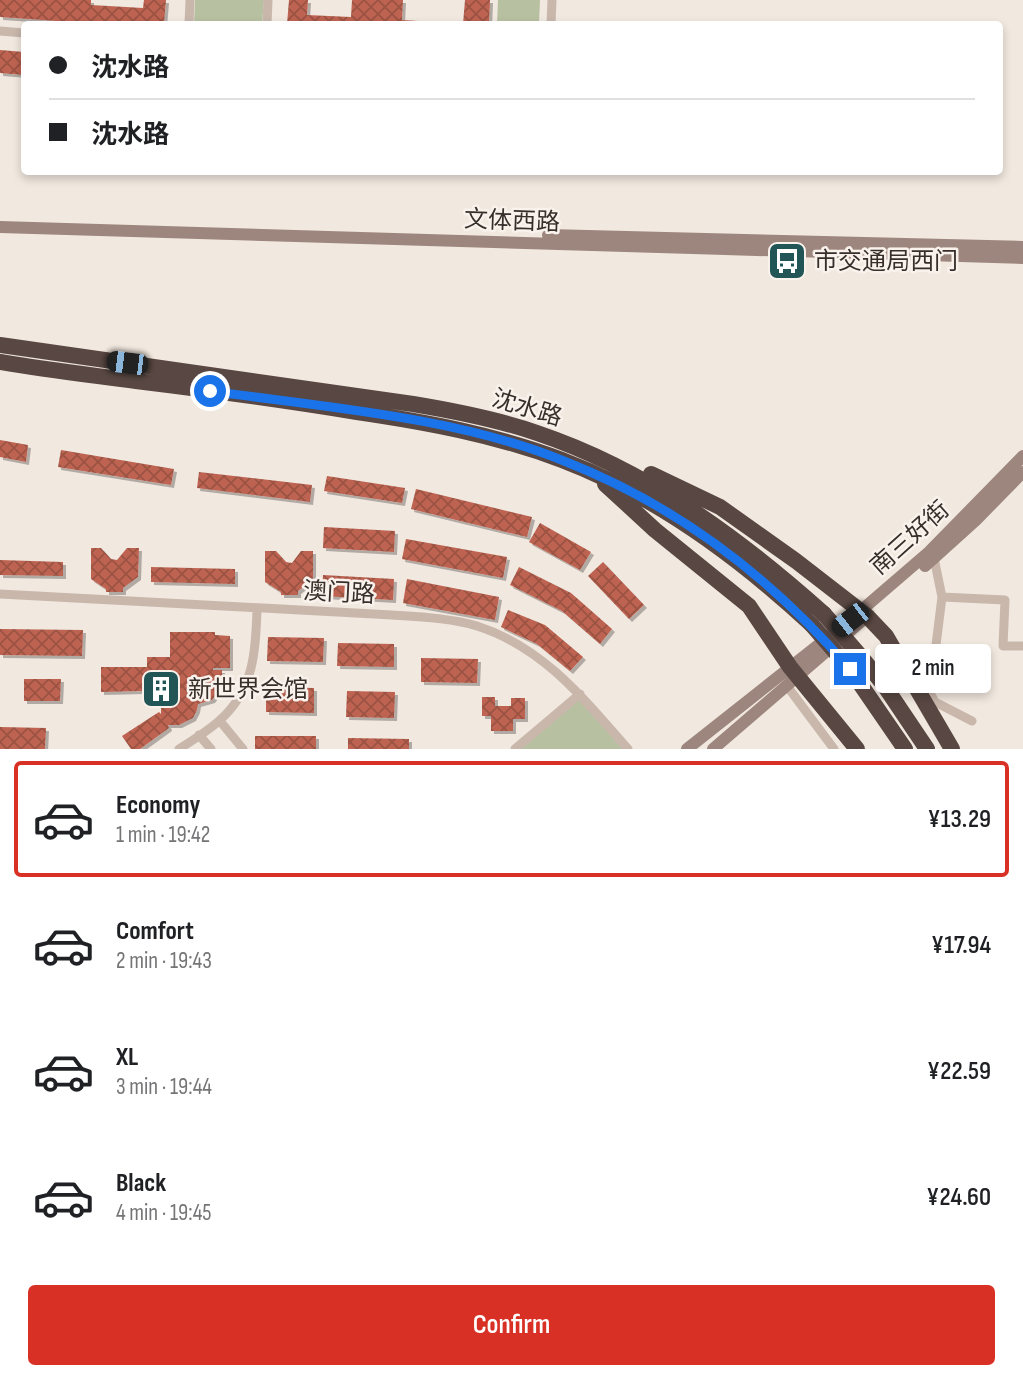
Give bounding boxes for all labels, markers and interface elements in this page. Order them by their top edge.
text: 沈水路 [91,53,169,84]
text: 沈水路 [91,120,169,151]
street label: 文体西路 [464,205,560,237]
bus stop icon: 市交通局西门 [766,240,808,282]
place label: 市交通局西门 [814,247,958,276]
car [105,350,150,376]
route start [194,375,226,407]
street label: 沈水路 [488,384,566,432]
street label: 南三好街 [865,495,955,581]
street label: 澳门路 [302,577,376,609]
car [827,599,874,641]
callout: 2 min [874,644,990,694]
route end [834,653,866,685]
text: 2 min [911,654,955,682]
building icon: 新世界会馆 [140,668,182,710]
place label: 新世界会馆 [188,675,308,704]
icon: car [32,788,95,851]
text: Economy [116,790,200,821]
text: ¥13.29 [927,804,991,835]
text: 1 min · 19:42 [116,821,210,849]
icon: car [32,914,95,977]
text: Comfort [116,916,194,947]
text: ¥17.94 [931,930,991,961]
text: 2 min · 19:43 [116,947,212,975]
icon: car [32,1040,95,1103]
text: XL [116,1042,138,1073]
text: ¥22.59 [927,1056,991,1087]
text: 3 min · 19:44 [116,1073,212,1101]
icon: car [32,1166,95,1229]
text: Black [116,1168,166,1199]
text: ¥24.60 [926,1182,991,1213]
text: 4 min · 19:45 [116,1199,212,1227]
button: Confirm [28,1285,995,1365]

